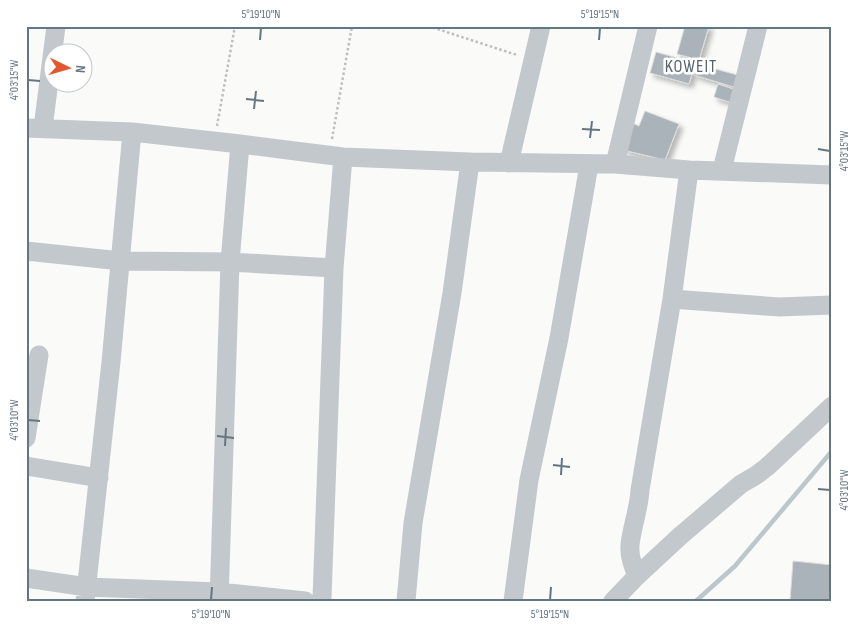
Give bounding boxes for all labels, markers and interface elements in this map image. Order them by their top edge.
text: 5°19'10"N [242,7,280,22]
text: 5°19'15"N [581,7,619,22]
north arrow [42,42,92,92]
district label: KOWEIT [665,56,717,77]
text: 4°03'15"W [7,59,22,100]
text: N [72,65,89,74]
text: 4°03'15"W [837,130,852,171]
text: 4°03'10"W [7,399,22,441]
text: 4°03'10"W [837,469,852,511]
text: 5°19'10"N [192,607,230,622]
text: 5°19'15"N [531,607,569,622]

